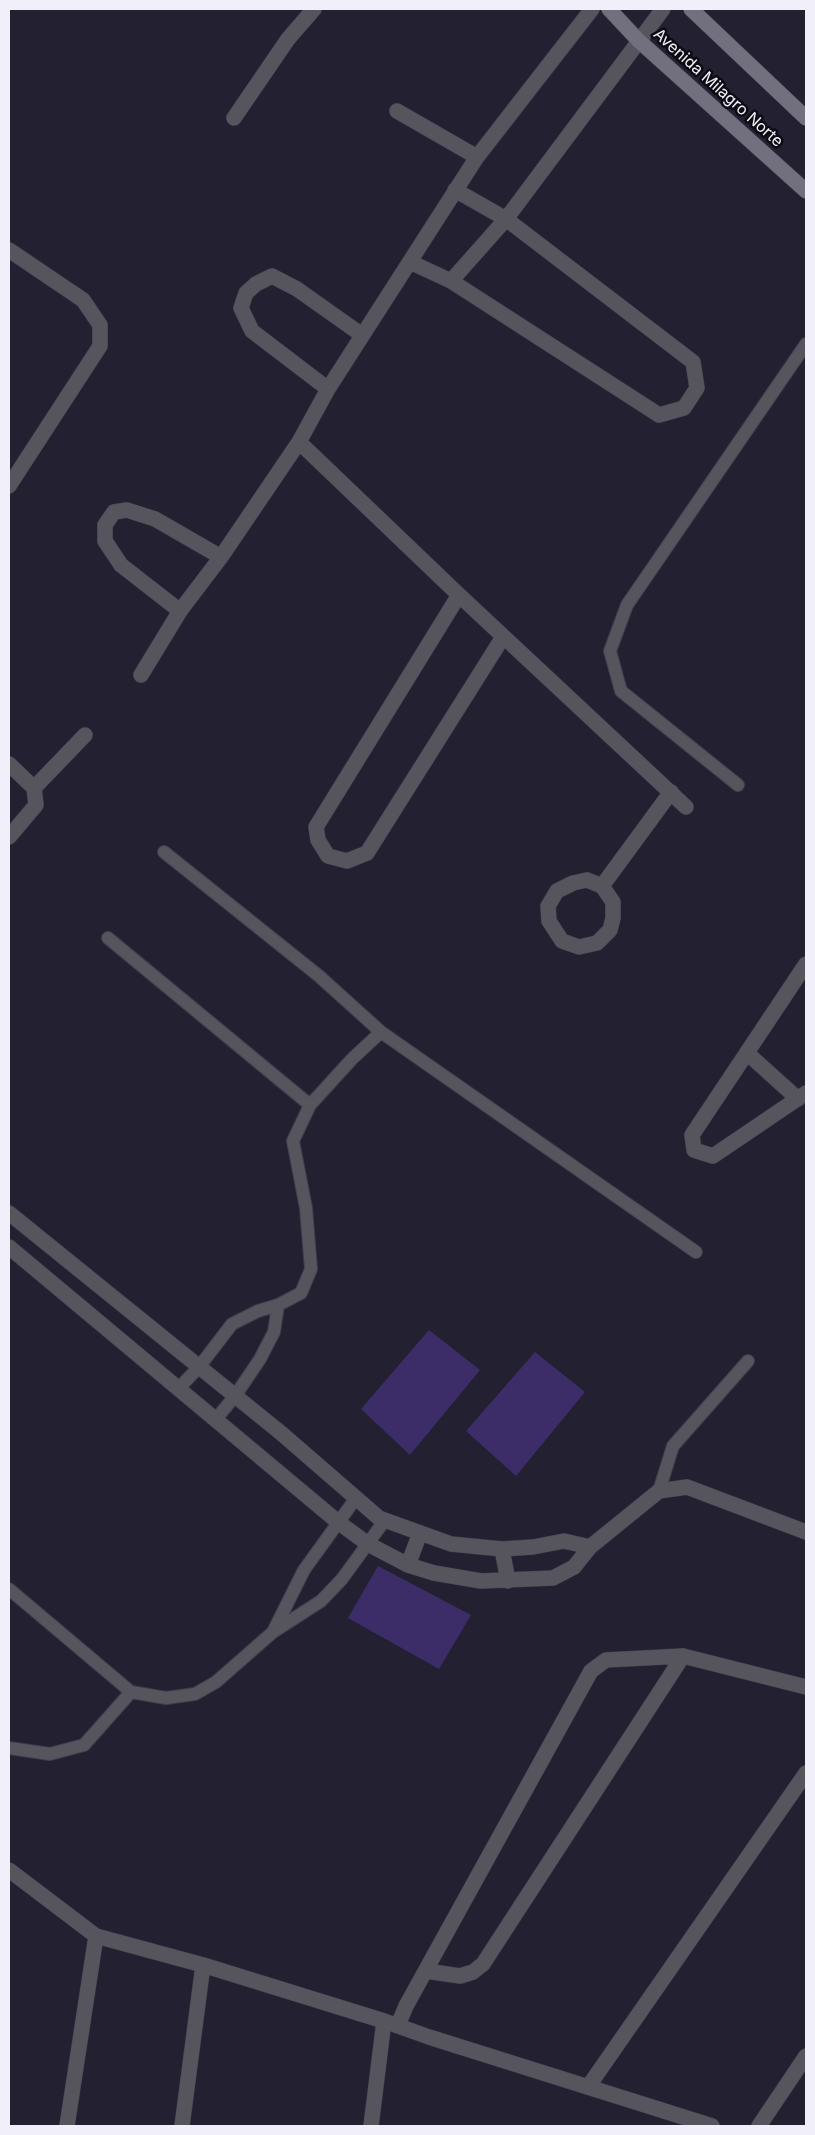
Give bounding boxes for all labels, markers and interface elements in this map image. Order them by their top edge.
street label: Avenida Milagro Norte [649,25,787,151]

